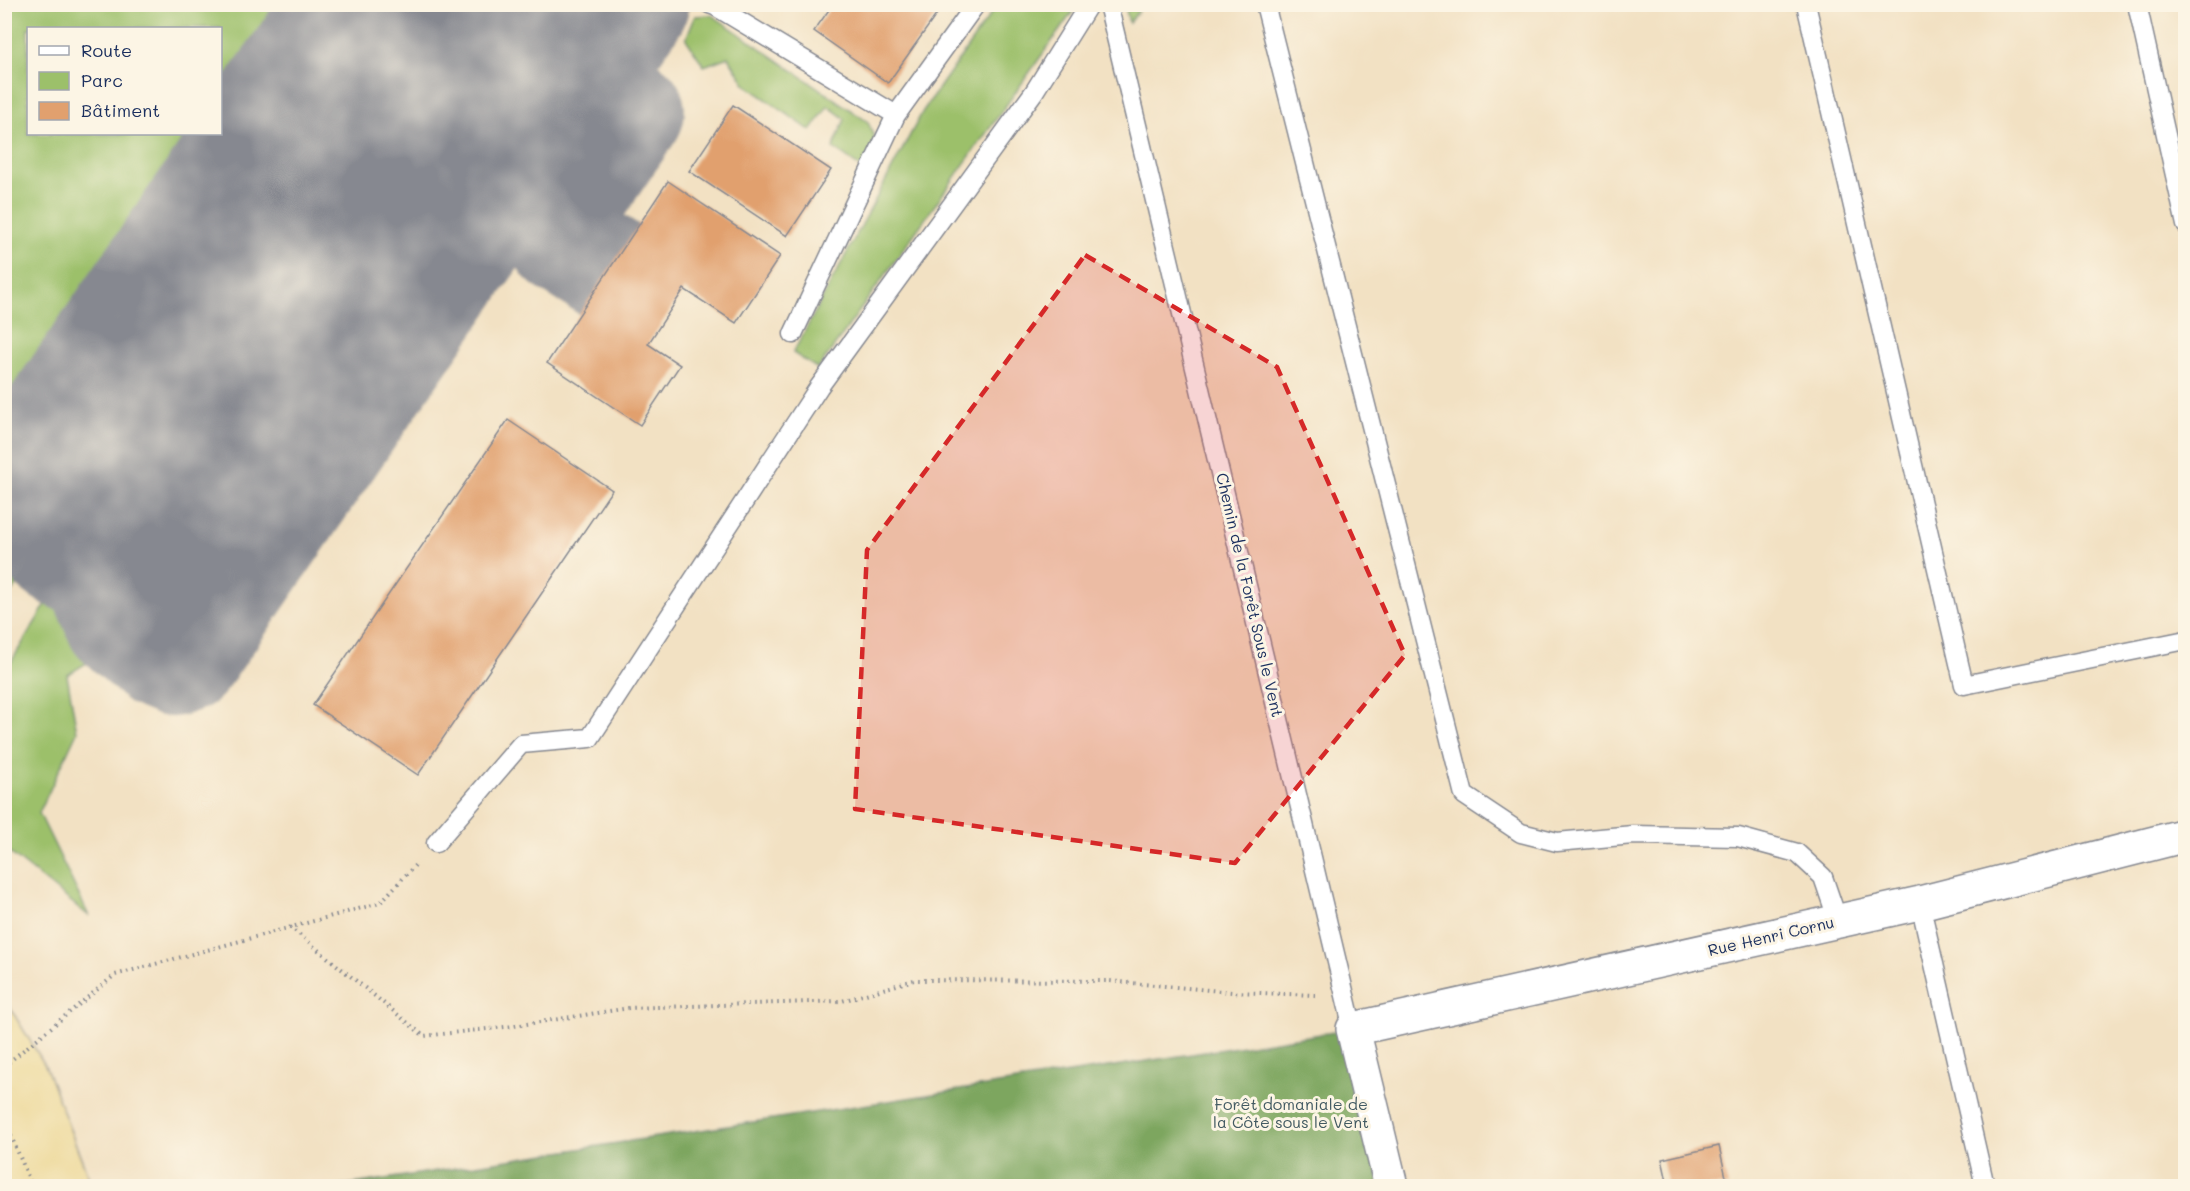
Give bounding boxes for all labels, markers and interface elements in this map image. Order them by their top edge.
legend [27,27,222,135]
text: Route [81,38,132,62]
text: Parc [81,68,123,92]
text: Bâtiment [81,98,160,122]
street label: Chemin de la Forêt Sous le Vent [1212,471,1289,719]
street label: Rue Henri Cornu [1706,911,1836,960]
park label: Forêt domaniale de la Côte sous le Vent [1213,1093,1369,1132]

